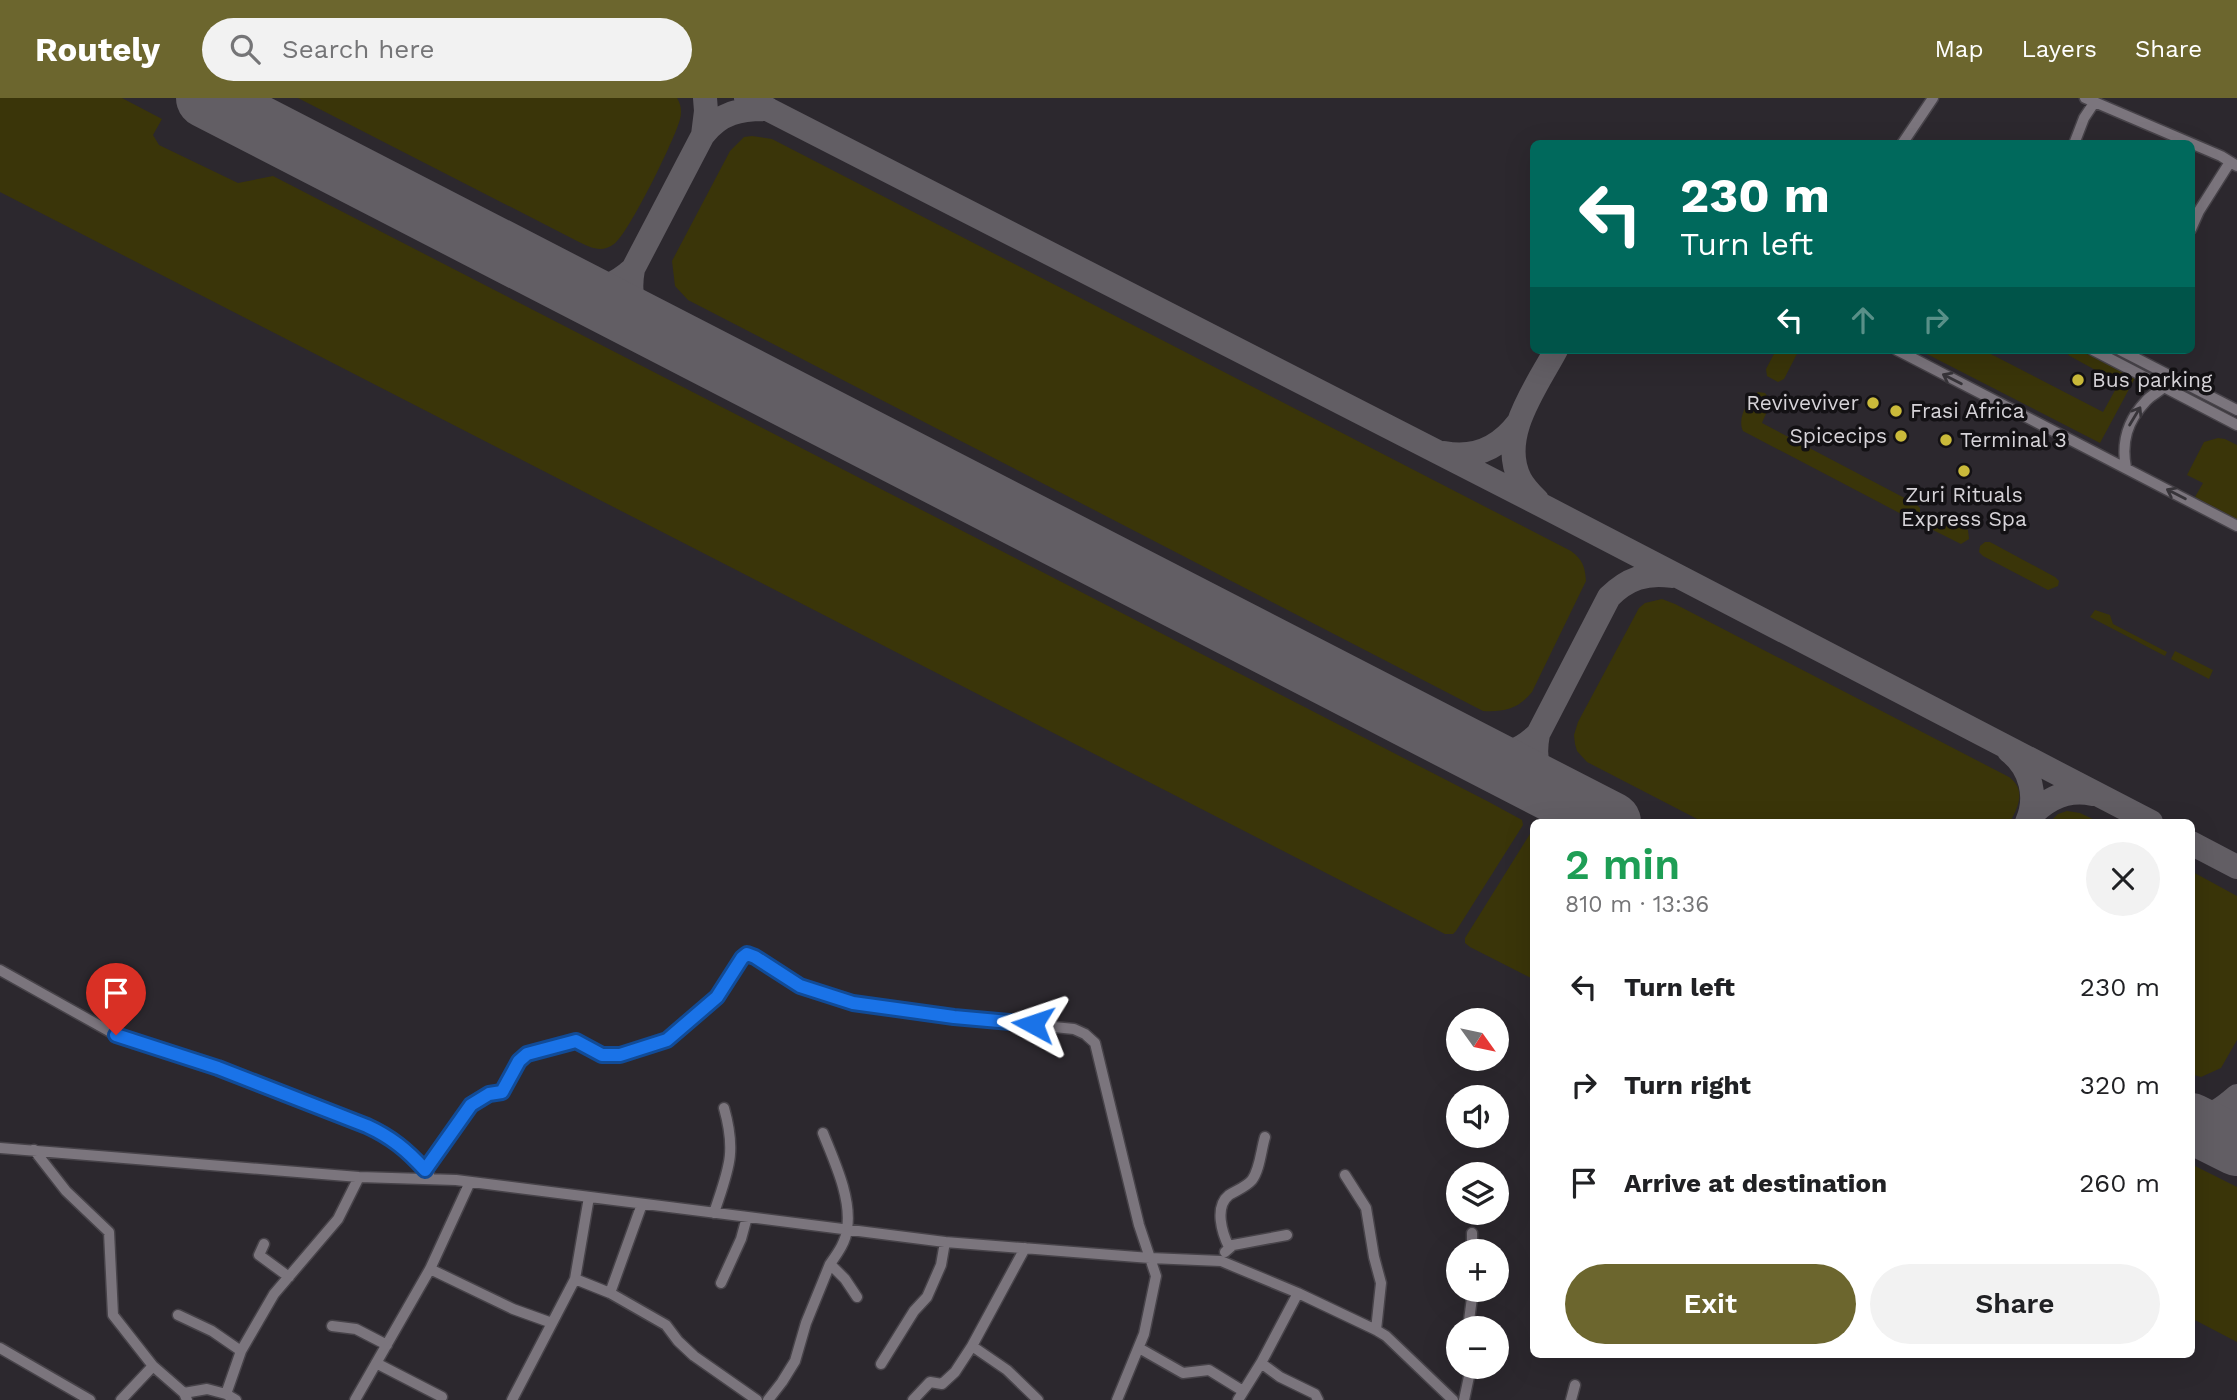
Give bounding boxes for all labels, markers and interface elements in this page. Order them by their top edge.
search box [202,18,692,81]
text: Routely [35,30,160,69]
icon: search [226,30,264,68]
text: Search here [282,34,434,64]
text: Map [1935,35,1983,63]
text: Layers [2021,35,2097,63]
text: Share [2135,35,2202,63]
text: 230 m [1680,166,1830,224]
icon: left [1565,168,1656,259]
text: Turn left [1680,225,1813,263]
icon: left [1771,301,1809,339]
icon: ahead [1844,301,1882,339]
icon: right [1917,301,1955,339]
place label: Bus parking [2092,367,2213,392]
one-way arrow [1943,371,1963,385]
marker: Bus parking [2070,372,2086,388]
place label: Reviveviver [1746,390,1859,415]
marker: Reviveviver [1865,395,1881,411]
place label: Frasi Africa [1910,398,2025,423]
marker: Frasi Africa [1888,403,1904,419]
one-way arrow [2128,407,2142,427]
place label: Spicecips [1789,423,1887,448]
place label: Terminal 3 [1960,427,2067,452]
marker: Spicecips [1893,428,1909,444]
marker: Terminal 3 [1938,432,1954,448]
marker: Zuri Rituals Express Spa [1956,463,1972,479]
place label: Zuri Rituals Express Spa [1901,482,2027,531]
one-way arrow [2166,487,2187,501]
text: 2 min [1565,840,1680,889]
button: close [2086,842,2160,916]
text: 810 m · 13:36 [1565,891,1709,918]
pin [86,963,146,1035]
icon: left [1565,968,1603,1006]
text: Turn left [1624,972,1735,1002]
text: 230 m [2080,972,2160,1002]
icon: arrive [97,974,135,1012]
position arrow [996,987,1070,1061]
north arrow [1446,1008,1508,1071]
map controls [1446,1008,1509,1379]
icon: right [1565,1066,1603,1104]
text: Turn right [1624,1070,1751,1100]
text: 320 m [2080,1070,2160,1100]
button: sound [1446,1085,1509,1148]
button: layers [1446,1162,1509,1225]
icon: arrive [1565,1164,1603,1202]
text: Arrive at destination [1624,1168,1887,1198]
text: 260 m [2079,1168,2160,1198]
button: + [1446,1239,1509,1302]
button: Exit [1565,1264,1856,1344]
button: Share [1870,1264,2160,1344]
button: − [1446,1316,1509,1379]

